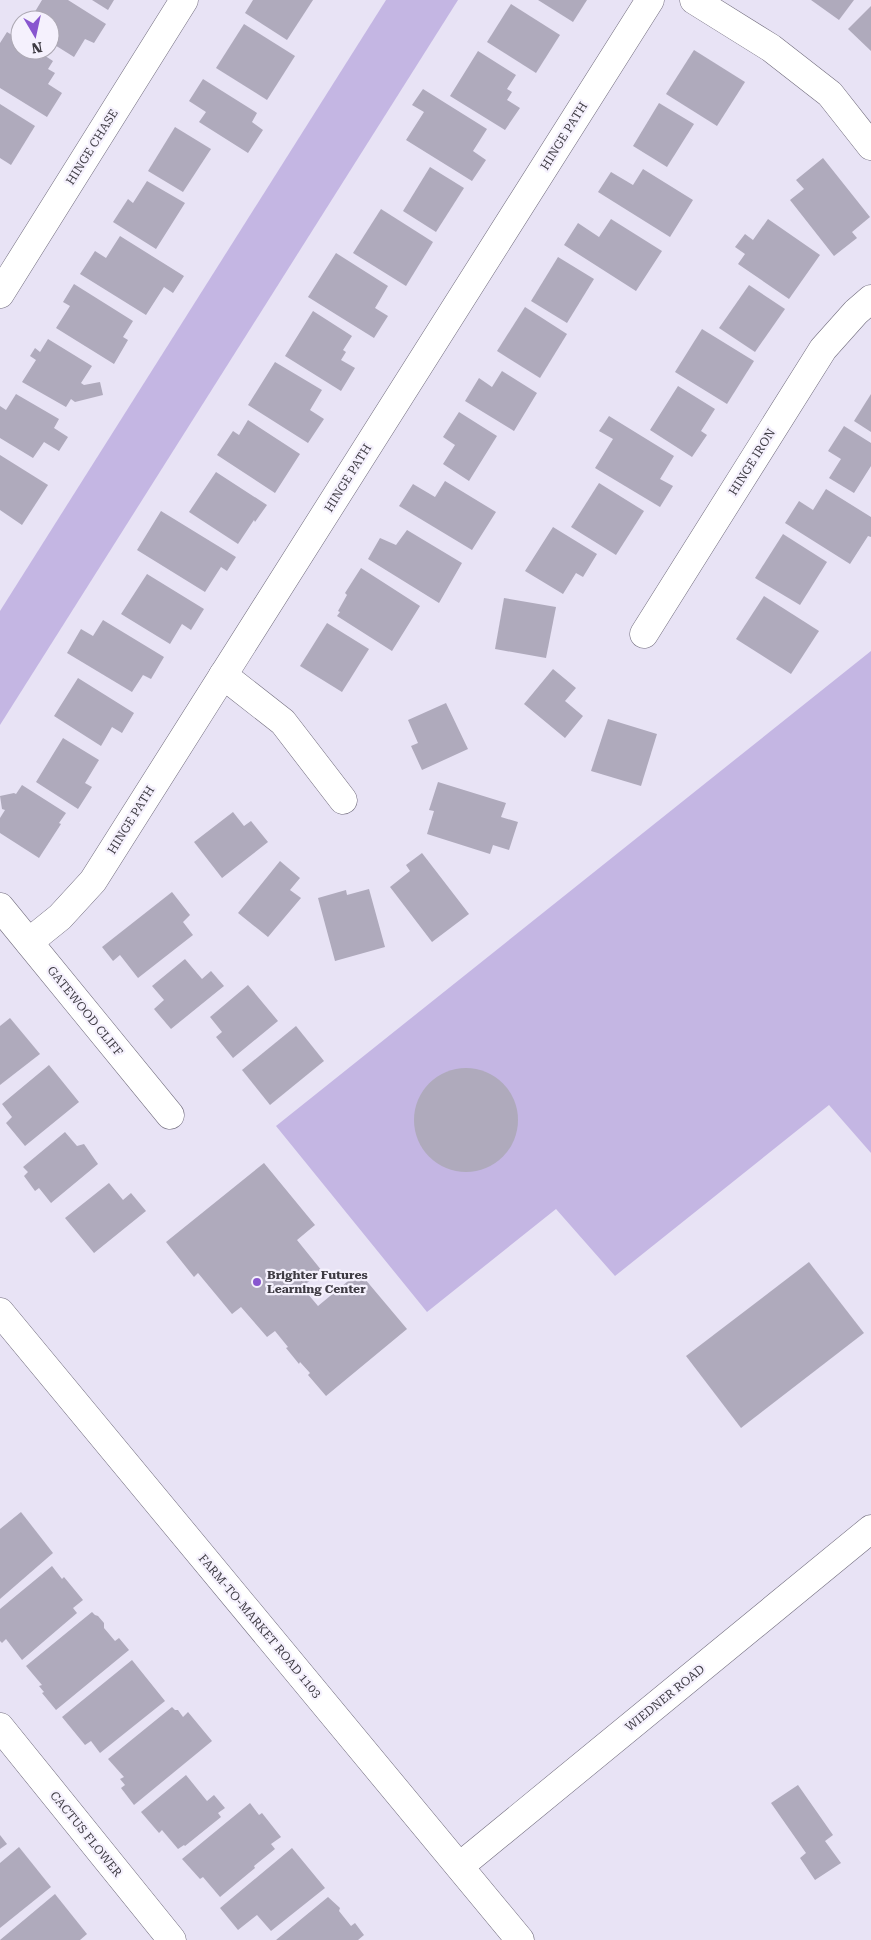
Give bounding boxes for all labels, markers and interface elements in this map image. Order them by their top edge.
north arrow [10,10,60,60]
text: N [30,39,44,57]
street label: HINGE PATH [538,100,590,172]
street label: HINGE CHASE [63,107,121,187]
street label: HINGE IRON [726,426,778,498]
street label: HINGE PATH [322,442,374,514]
street label: HINGE PATH [105,784,157,856]
street label: GATEWOOD CLIFF [45,963,125,1059]
place label: Brighter Futures Learning Center [267,1268,368,1296]
marker: Brighter Futures Learning Center [251,1276,263,1288]
street label: FARM-TO-MARKET ROAD 1103 [196,1551,324,1701]
street label: WIEDNER ROAD [623,1662,707,1734]
street label: CACTUS FLOWER [47,1788,125,1880]

